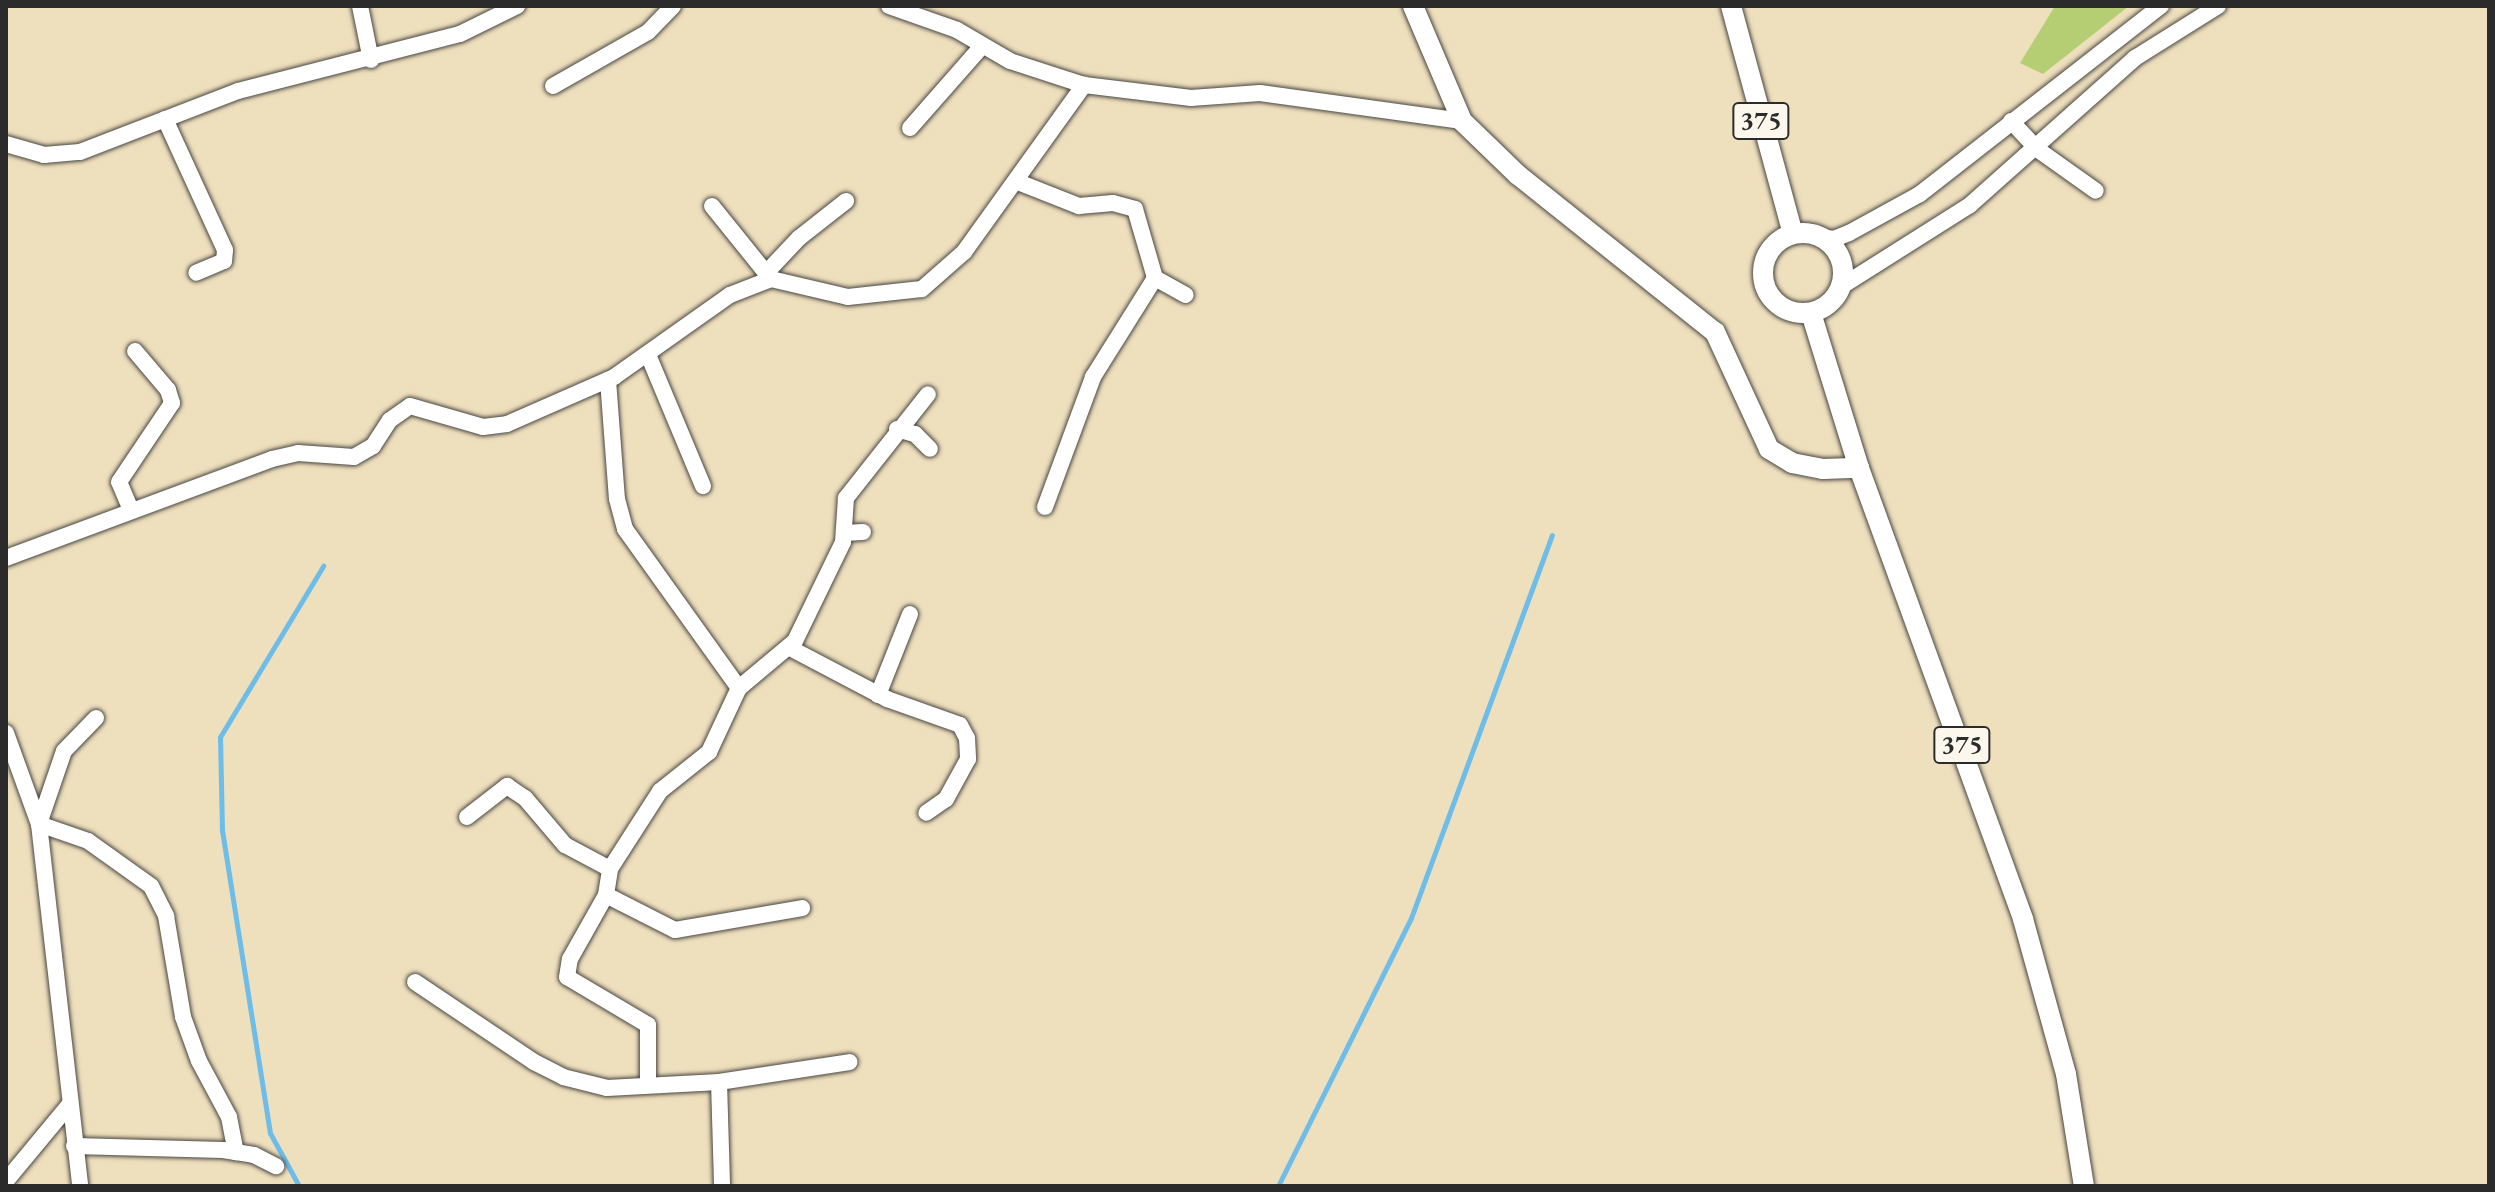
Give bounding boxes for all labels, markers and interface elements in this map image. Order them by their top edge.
road number: 375 [1731,99,1791,143]
road number: 375 [1932,723,1992,767]

